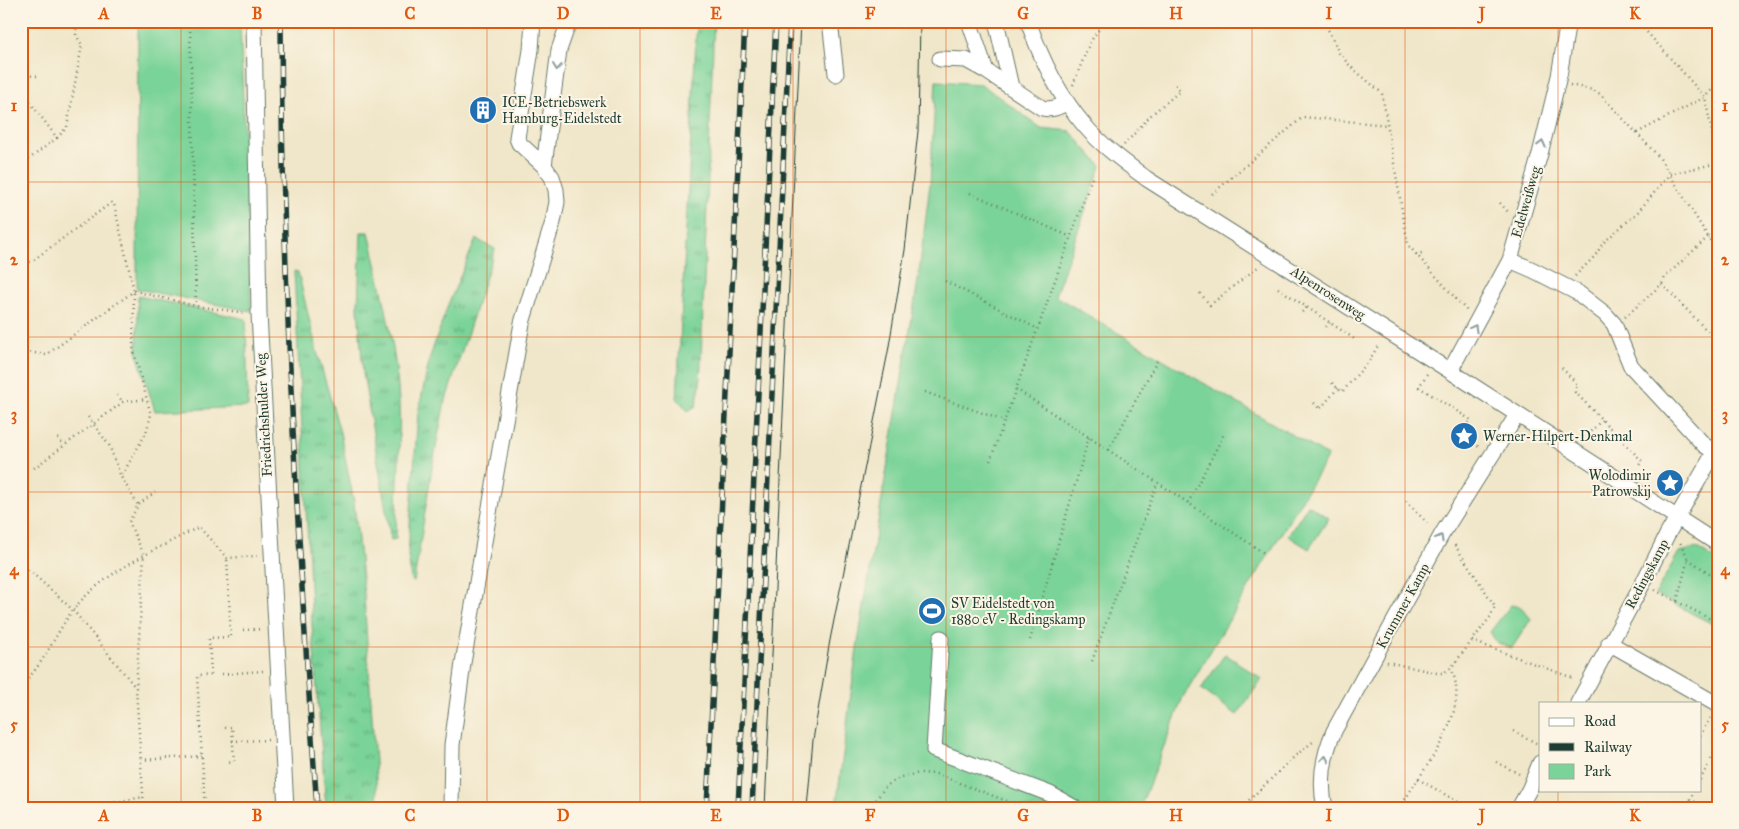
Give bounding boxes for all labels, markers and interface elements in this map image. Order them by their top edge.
text: A [98,4,110,23]
text: B [252,4,262,23]
text: C [405,4,416,23]
text: D [557,4,570,23]
text: E [710,4,722,23]
text: F [865,4,876,23]
text: G [1017,4,1029,23]
text: H [1169,4,1183,23]
text: I [1326,4,1333,23]
text: J [1477,4,1486,24]
text: K [1629,4,1641,23]
one-way arrow [552,63,563,71]
place label: ICE-Betriebswerk Hamburg-Eidelstedt [502,94,622,127]
building icon: ICE-Betriebswerk Hamburg-Eidelstedt [468,95,498,125]
text: 1 [11,96,18,115]
text: 1 [1722,96,1729,115]
one-way arrow [1536,139,1547,148]
street label: Edelweißweg [1508,164,1544,240]
text: 2 [10,250,19,269]
text: 2 [1721,250,1730,269]
street label: Alpenrosenweg [1287,262,1369,324]
one-way arrow [1468,325,1478,334]
street label: Friedrichshulder Weg [252,352,276,477]
text: 3 [11,405,17,425]
text: 3 [1722,405,1728,425]
place icon: Werner-Hilpert-Denkmal [1449,421,1479,451]
place label: Werner-Hilpert-Denkmal [1483,428,1632,445]
place label: Wolodimir Patrowskij [1589,467,1652,500]
place icon: Wolodimir Patrowskij [1655,468,1685,498]
one-way arrow [1434,535,1444,544]
street label: Redingskamp [1621,536,1673,612]
text: 4 [10,560,20,580]
street label: Krummer Kamp [1373,560,1433,652]
text: 4 [1721,560,1731,580]
place label: SV Eidelstedt von 1880 eV - Redingskamp [951,595,1085,628]
sports icon: SV Eidelstedt von 1880 eV - Redingskamp [917,596,947,626]
legend [1539,702,1702,792]
text: Road [1584,712,1616,730]
text: 5 [10,715,18,734]
text: 5 [1721,715,1729,734]
text: Railway [1584,738,1633,756]
one-way arrow [1319,755,1329,764]
text: Park [1584,762,1611,780]
text: A [98,806,110,825]
text: B [252,806,262,825]
text: C [405,806,416,825]
text: D [557,806,570,825]
text: E [710,806,722,825]
text: F [865,806,876,825]
text: G [1017,806,1029,825]
text: H [1169,806,1183,825]
text: I [1326,806,1333,825]
text: J [1477,806,1486,826]
text: K [1629,806,1641,825]

